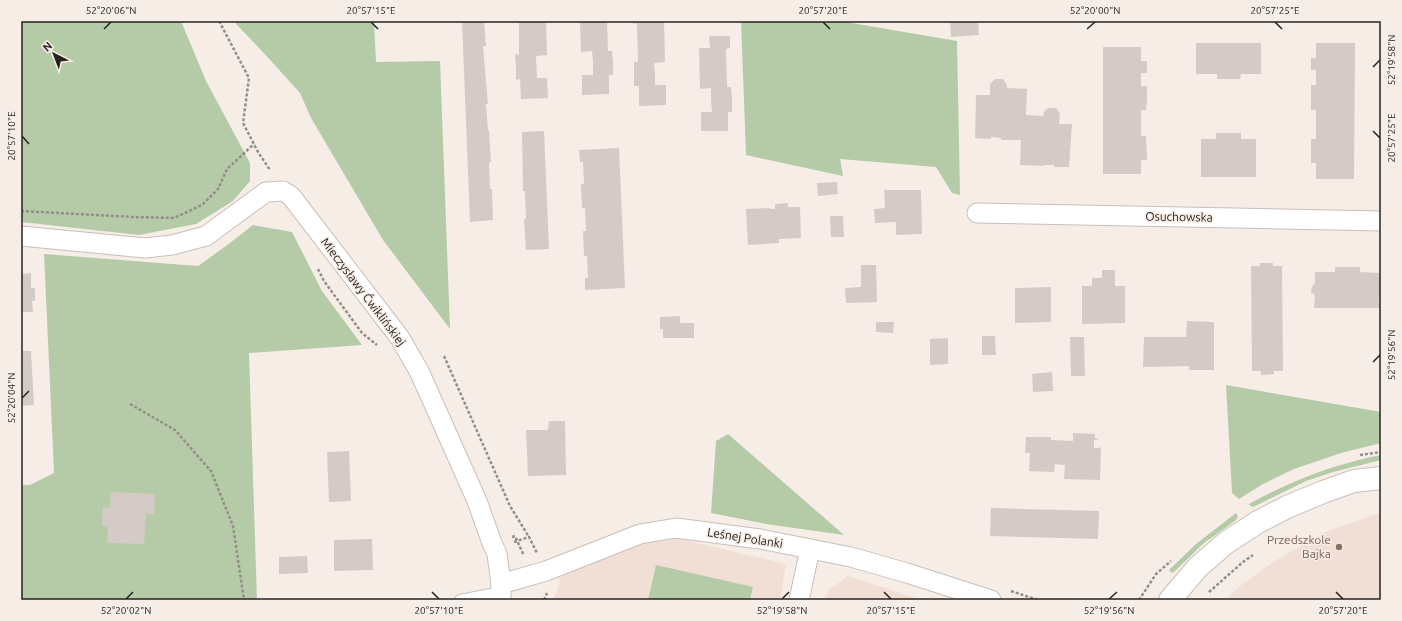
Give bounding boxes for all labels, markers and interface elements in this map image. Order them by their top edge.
text: 52°20'06"N [86,5,136,16]
text: 20°57'15"E [346,5,396,16]
text: 20°57'20"E [798,5,848,16]
text: 52°20'00"N [1070,5,1120,16]
text: 20°57'25"E [1250,5,1300,16]
north arrow [34,34,74,74]
text: 52°19'58"N [1386,35,1397,85]
text: N [40,39,54,54]
text: 20°57'10"E [6,111,17,161]
text: 20°57'25"E [1386,113,1397,163]
street label: Osuchowska [1145,209,1213,224]
street label: Mieczysławy Ćwiklińskiej [319,235,408,348]
text: 52°19'56"N [1386,330,1397,380]
text: 52°20'04"N [6,373,17,423]
street label: Leśnej Polanki [706,525,784,550]
place label: Przedszkole Bajka [1267,533,1331,560]
marker: Przedszkole Bajka [1334,542,1344,552]
text: 52°20'02"N [101,605,151,616]
text: 20°57'10"E [414,605,464,616]
text: 52°19'58"N [757,605,807,616]
text: 20°57'15"E [866,605,916,616]
text: 52°19'56"N [1084,605,1134,616]
text: 20°57'20"E [1318,605,1368,616]

